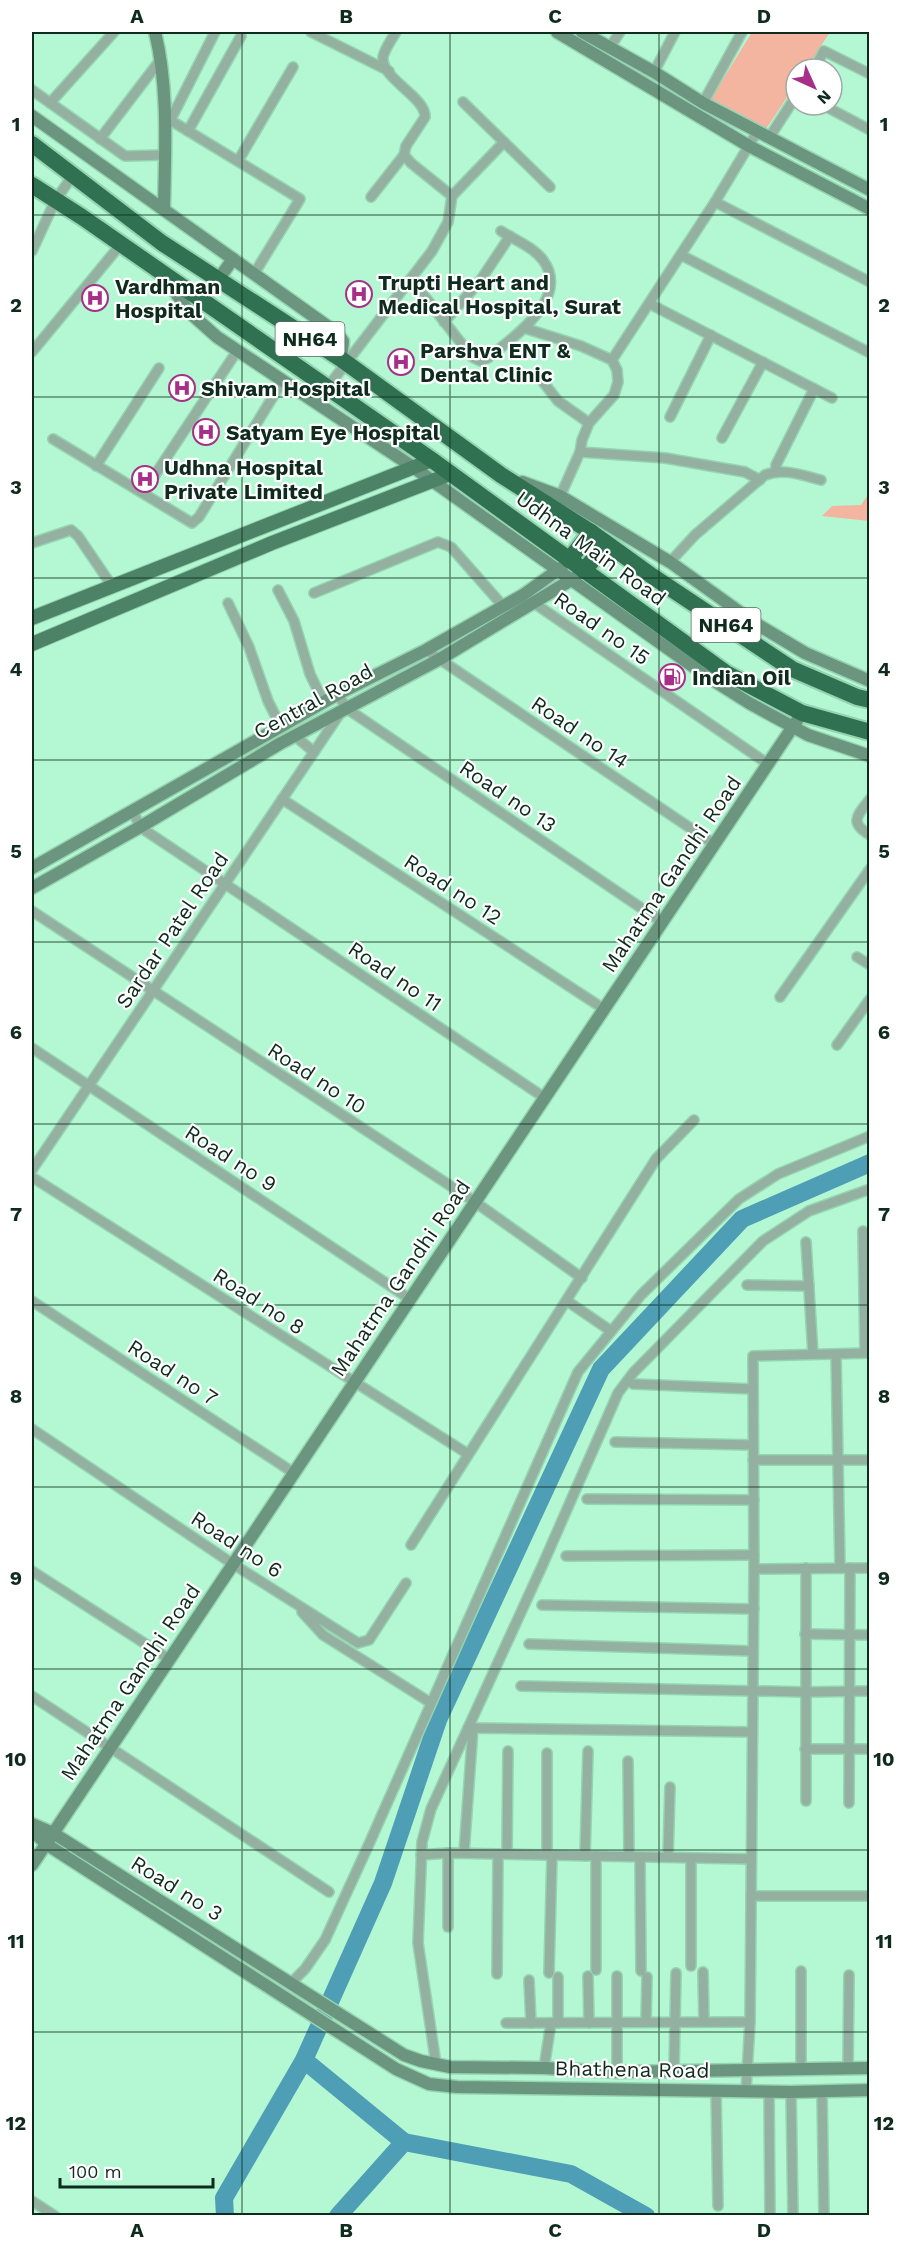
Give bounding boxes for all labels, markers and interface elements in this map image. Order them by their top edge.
text: A [130,4,144,28]
text: B [339,4,353,28]
text: C [548,4,562,28]
text: D [757,4,771,28]
north arrow [784,57,844,117]
text: N [813,86,835,108]
text: 1 [12,112,20,136]
text: 1 [880,112,888,136]
place label: Trupti Heart and Medical Hospital, Surat [378,270,621,319]
place label: Vardhman Hospital [115,274,220,323]
hospital icon: Trupti Heart and Medical Hospital, Surat [344,279,374,309]
hospital icon: Vardhman Hospital [80,283,110,313]
text: 2 [10,293,22,317]
text: 2 [878,293,890,317]
road number: NH64 [276,322,344,356]
place label: Parshva ENT & Dental Clinic [420,338,571,387]
hospital icon: Parshva ENT & Dental Clinic [386,347,416,377]
hospital icon: Shivam Hospital [167,373,197,403]
place label: Shivam Hospital [201,376,370,401]
hospital icon: Satyam Eye Hospital [191,417,221,447]
place label: Satyam Eye Hospital [226,420,440,445]
place label: Udhna Hospital Private Limited [164,455,323,504]
hospital icon: Udhna Hospital Private Limited [130,464,160,494]
text: 3 [10,475,22,499]
text: 3 [878,475,890,499]
street label: Udhna Main Road [511,485,671,611]
street label: Road no 15 [549,586,655,670]
road number: NH64 [692,608,760,642]
text: 4 [10,657,23,681]
text: 4 [878,657,891,681]
street label: Central Road [249,658,377,744]
fuel station icon: Indian Oil [657,662,687,692]
place label: Indian Oil [692,665,791,690]
street label: Road no 14 [527,690,633,774]
street label: Road no 13 [455,755,561,837]
street label: Mahatma Gandhi Road [596,771,746,977]
text: 5 [10,839,22,863]
text: 5 [878,839,890,863]
street label: Sardar Patel Road [110,847,234,1013]
street label: Road no 12 [400,848,506,930]
street label: Road no 11 [344,936,446,1016]
text: 6 [10,1020,22,1044]
text: 6 [878,1020,890,1044]
street label: Road no 10 [263,1037,371,1119]
street label: Road no 9 [181,1119,281,1197]
street label: Mahatma Gandhi Road [325,1175,475,1381]
text: 7 [10,1202,22,1226]
text: 7 [878,1202,890,1226]
street label: Road no 8 [209,1262,309,1340]
street label: Road no 7 [123,1334,223,1410]
text: 8 [10,1384,22,1408]
text: 8 [878,1384,890,1408]
street label: Road no 6 [187,1505,287,1583]
text: 9 [10,1566,22,1590]
text: 9 [878,1566,890,1590]
street label: Mahatma Gandhi Road [55,1579,205,1785]
text: 10 [5,1747,27,1771]
text: 10 [873,1747,895,1771]
street label: Road no 3 [127,1850,227,1926]
text: 11 [7,1929,25,1953]
text: 11 [875,1929,893,1953]
street label: Bhathena Road [554,2055,710,2083]
text: 12 [6,2111,26,2135]
text: 12 [874,2111,894,2135]
scale bar [60,2151,213,2189]
text: 100 m [69,2161,122,2182]
text: A [130,2218,144,2242]
text: B [339,2218,353,2242]
text: C [548,2218,562,2242]
text: D [757,2218,771,2242]

